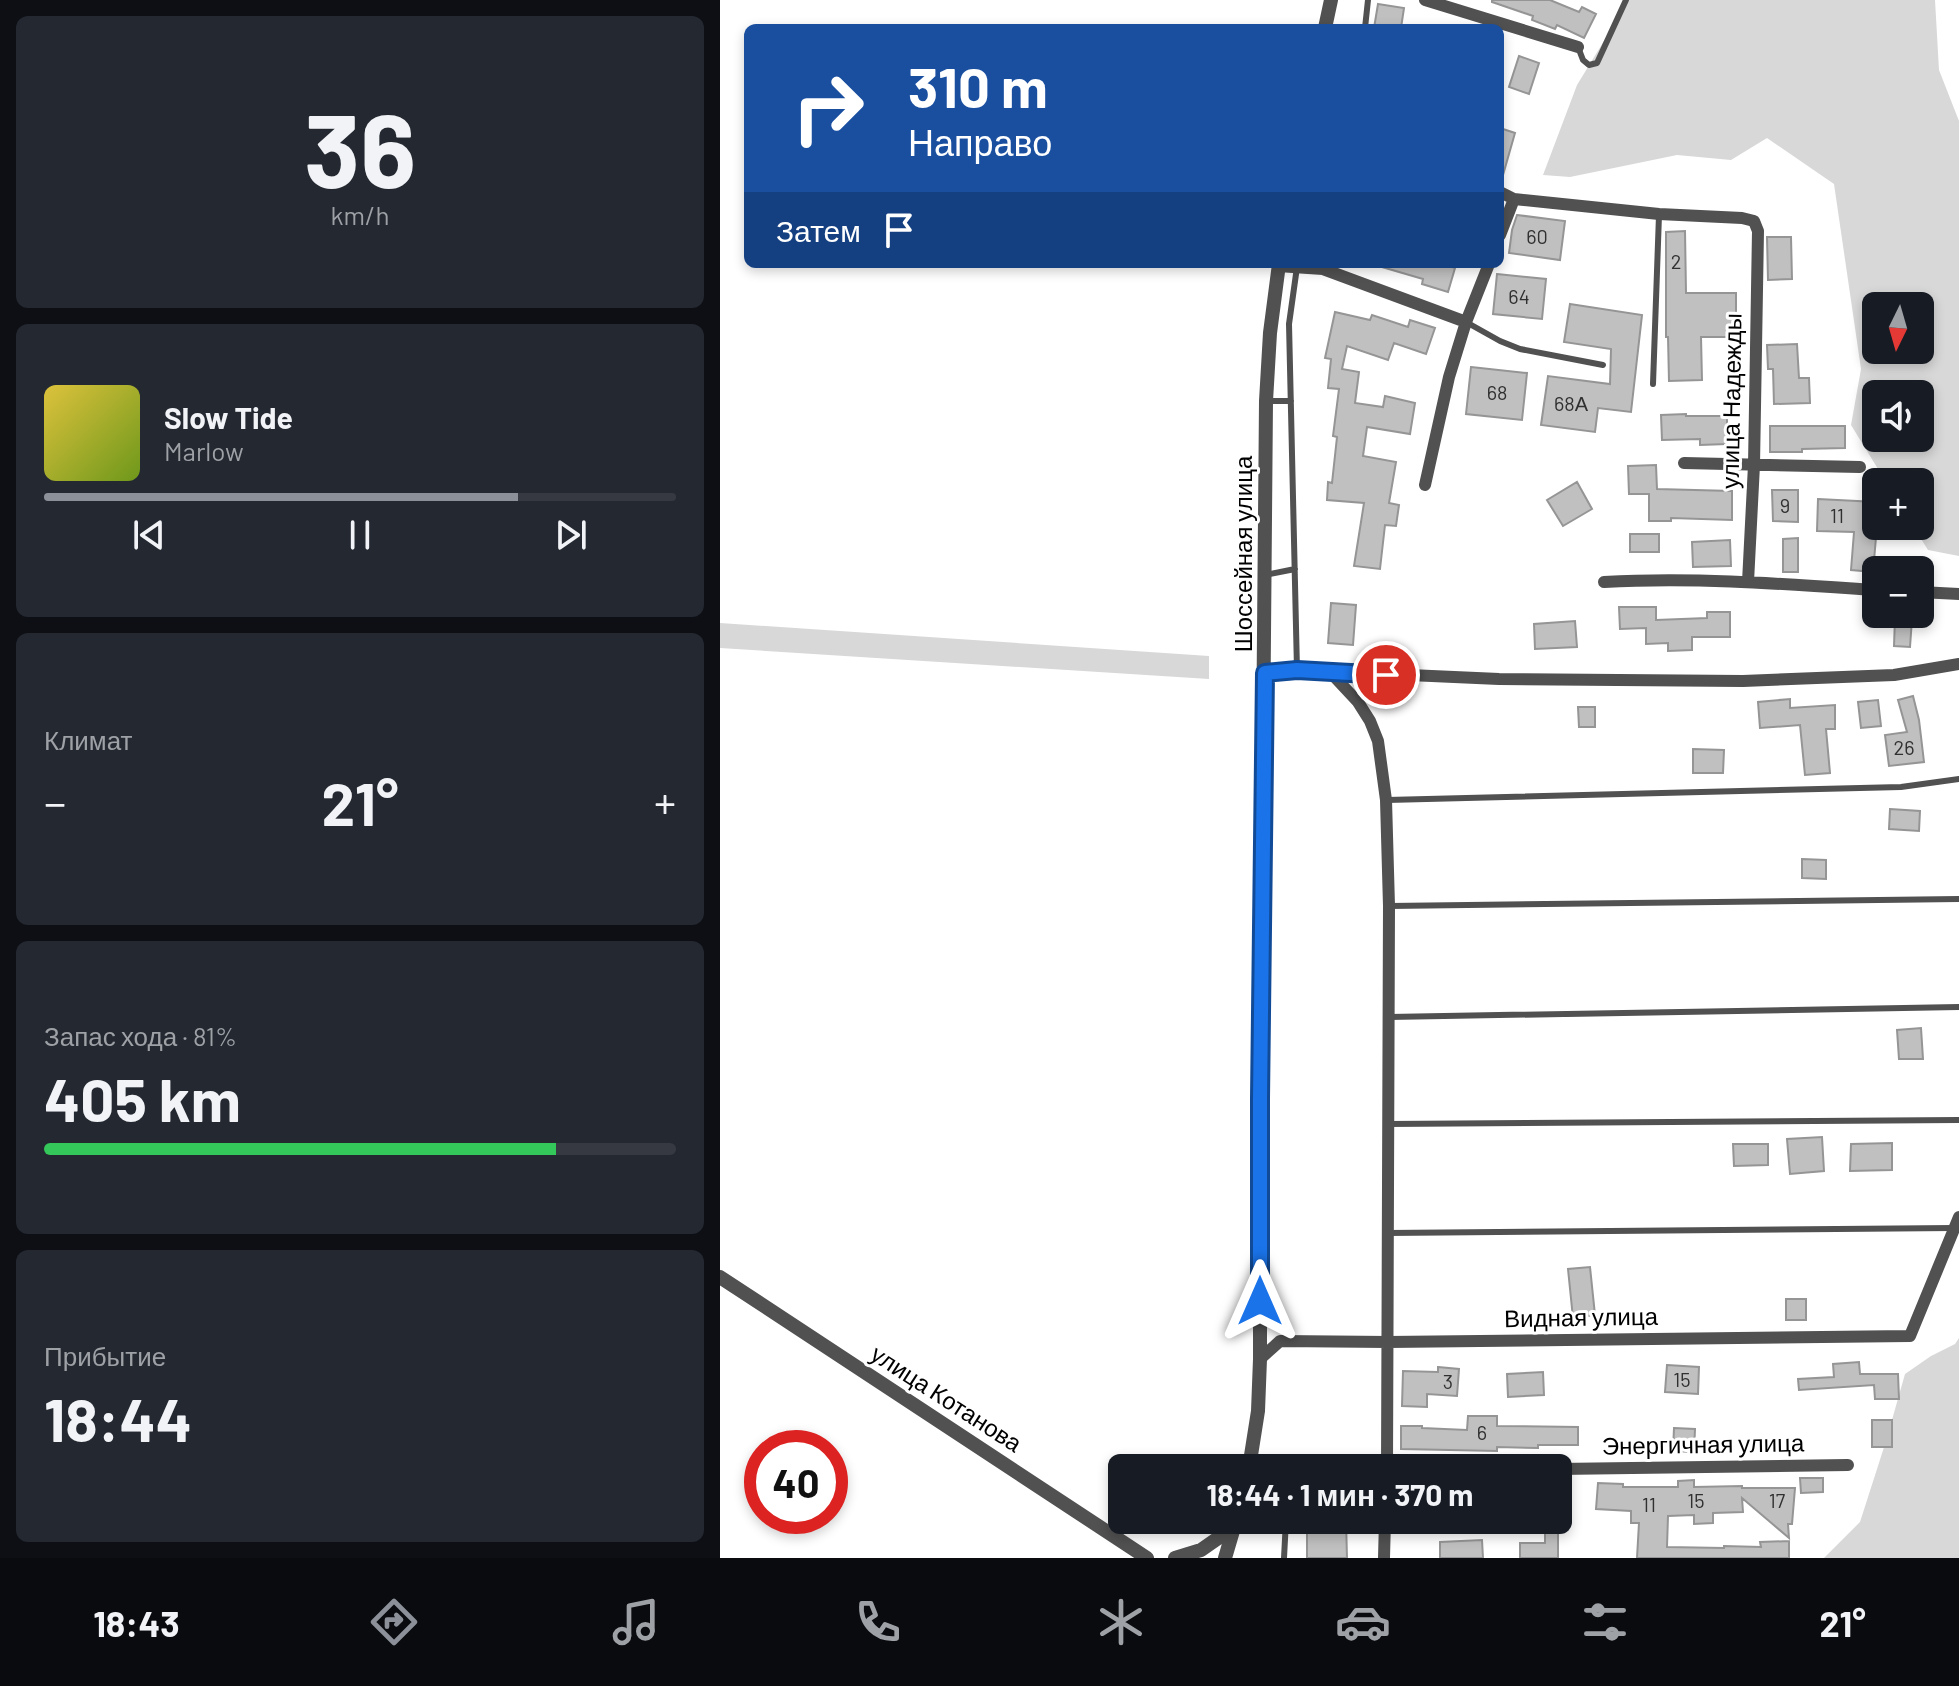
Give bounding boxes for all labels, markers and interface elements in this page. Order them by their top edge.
text: 310 m [908,52,1048,119]
icon: right [776,56,880,160]
text: 36 [304,84,416,209]
text: Направо [908,120,1052,163]
text: km/h [331,199,389,230]
icon: arrive [877,208,921,252]
text: Затем [776,212,861,248]
house number: 60 [1526,224,1548,248]
house number: 2 [1671,249,1681,273]
house number: 64 [1508,284,1530,308]
north arrow [1862,292,1934,364]
map controls [1862,292,1934,628]
street label: улица Надежды [1714,313,1747,489]
house number: 68 [1487,380,1507,404]
button: sound [1862,380,1934,452]
house number: 68А [1554,391,1589,415]
text: Slow Tide [164,399,293,435]
text: Marlow [164,435,244,466]
street label: Шоссейная улица [1228,455,1257,652]
button: + [1862,468,1934,540]
house number: 9 [1780,493,1790,517]
house number: 11 [1830,503,1844,527]
icon: previous [127,513,171,557]
icon: pause [338,513,382,557]
icon: next [549,513,593,557]
button: − [1862,556,1934,628]
pin [1352,641,1420,709]
icon: arrive [1364,653,1408,697]
text: Климат [44,724,133,755]
house number: 26 [1893,735,1915,759]
text: 21° [321,766,399,838]
text: − [44,775,66,828]
text: + [654,775,676,828]
text: Запас хода · 81% [44,1020,237,1051]
text: 405 km [44,1062,241,1134]
position arrow [1218,1259,1302,1343]
street label: Видная улица [1504,1301,1659,1332]
street label: улица Котанова [866,1338,1028,1458]
text: Прибытие [44,1340,166,1371]
house number: 15 [1673,1367,1691,1391]
house number: 3 [1443,1369,1453,1393]
text: 18:44 [44,1382,192,1454]
house number: 6 [1477,1420,1487,1444]
street label: Энергичная улица [1602,1427,1805,1460]
speed limit sign: 40 [744,1430,848,1534]
text: 18:44 · 1 мин · 370 m [1207,1476,1473,1512]
house number: 15 [1687,1488,1705,1512]
house number: 17 [1769,1488,1786,1512]
house number: 11 [1642,1492,1656,1516]
icon: directions [366,1594,422,1650]
icon: music [608,1594,664,1650]
icon: phone [850,1594,906,1650]
icon: climate [1093,1594,1149,1650]
icon: car [1335,1594,1391,1650]
icon: filters [1577,1594,1633,1650]
text: 18:43 [93,1601,180,1644]
text: 21° [1820,1601,1866,1644]

